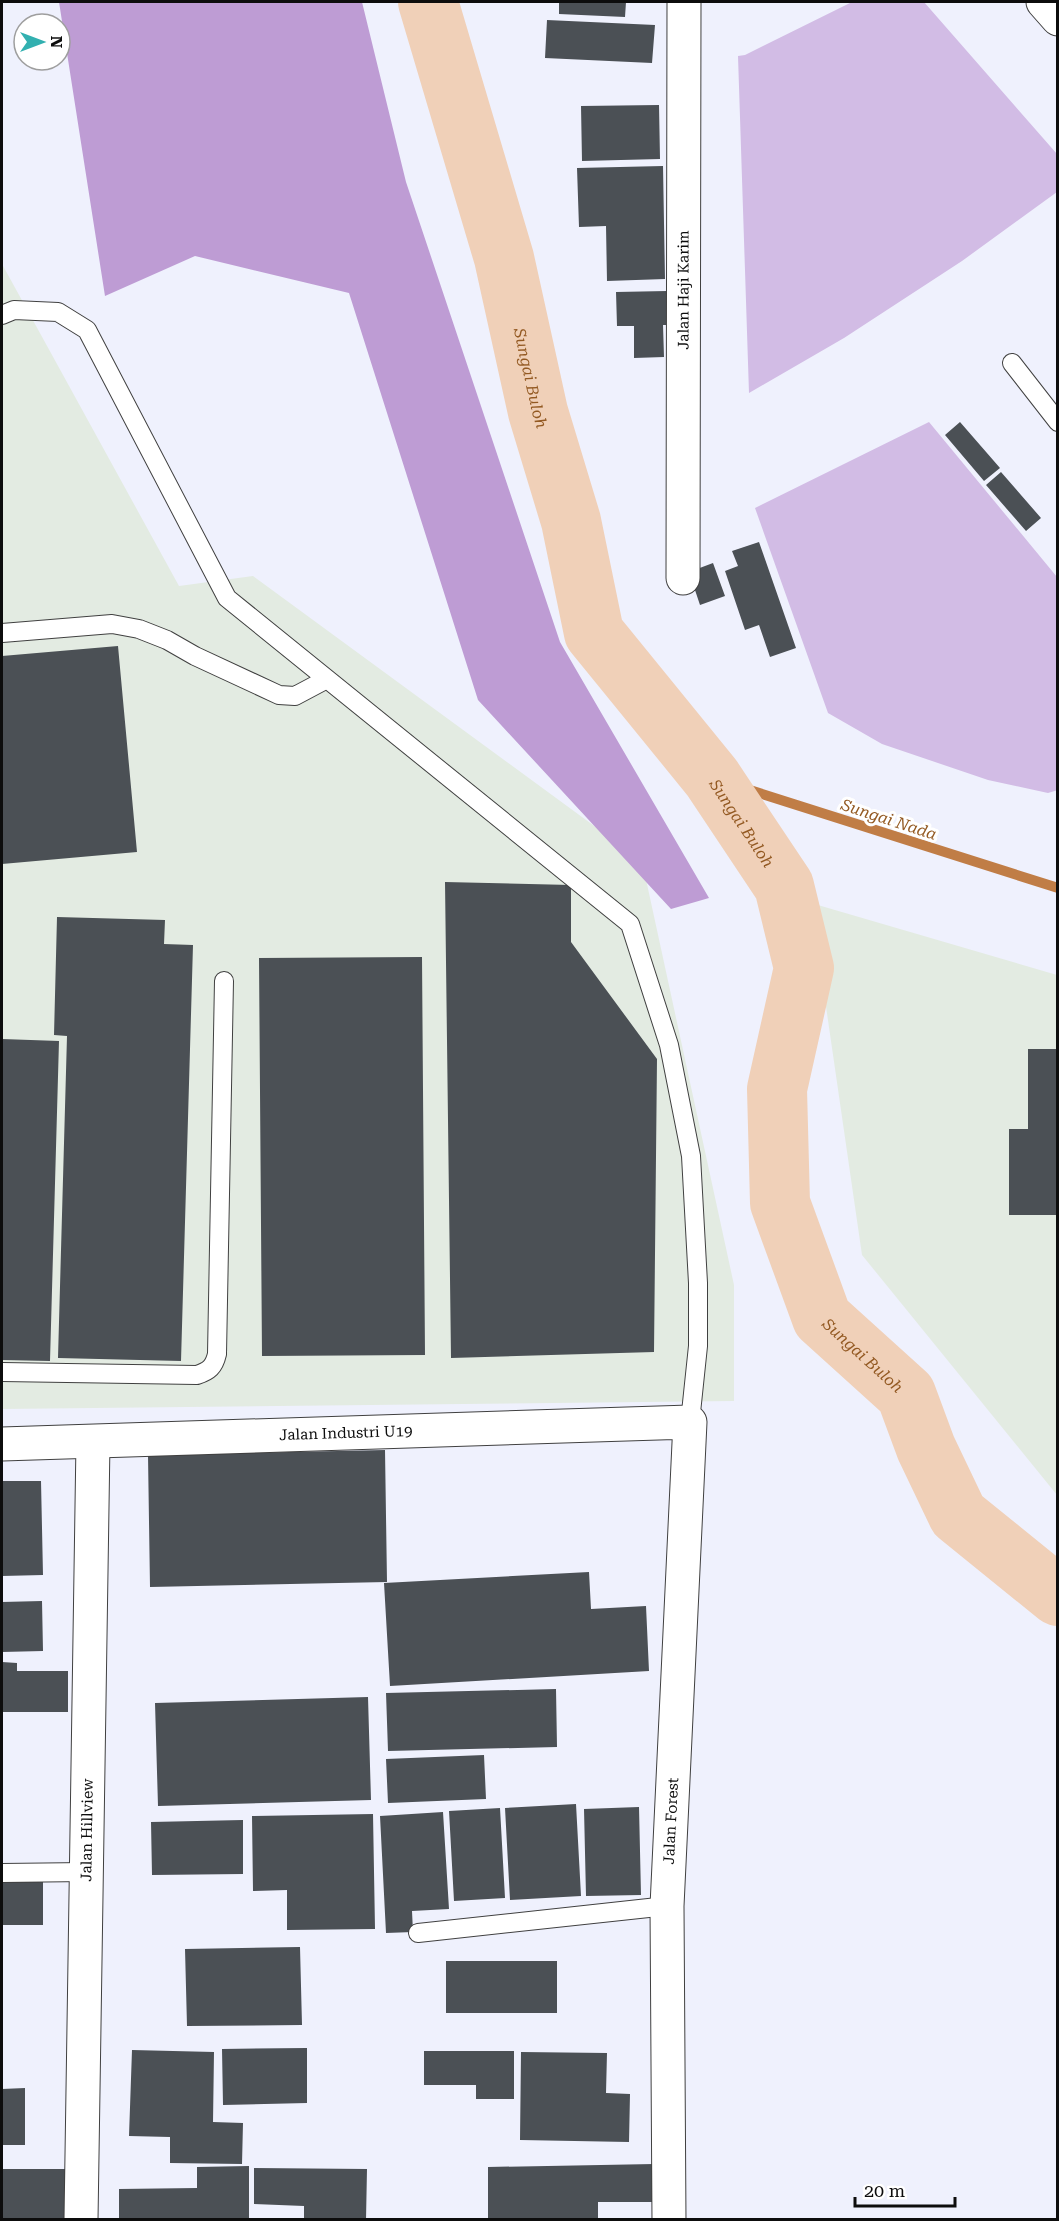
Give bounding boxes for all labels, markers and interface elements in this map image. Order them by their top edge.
north arrow [12,12,72,72]
text: N [47,36,66,48]
street label: Jalan Haji Karim [674,230,693,350]
water label: Sungai Buloh [510,325,551,431]
water label: Sungai Buloh [705,775,778,871]
water label: Sungai Nada [838,795,939,844]
water label: Sungai Buloh [818,1314,907,1397]
street label: Jalan Industri U19 [279,1422,413,1444]
street label: Jalan Forest [660,1777,682,1865]
street label: Jalan Hillview [77,1778,97,1882]
scale bar [855,2170,956,2208]
text: 20 m [864,2180,905,2201]

